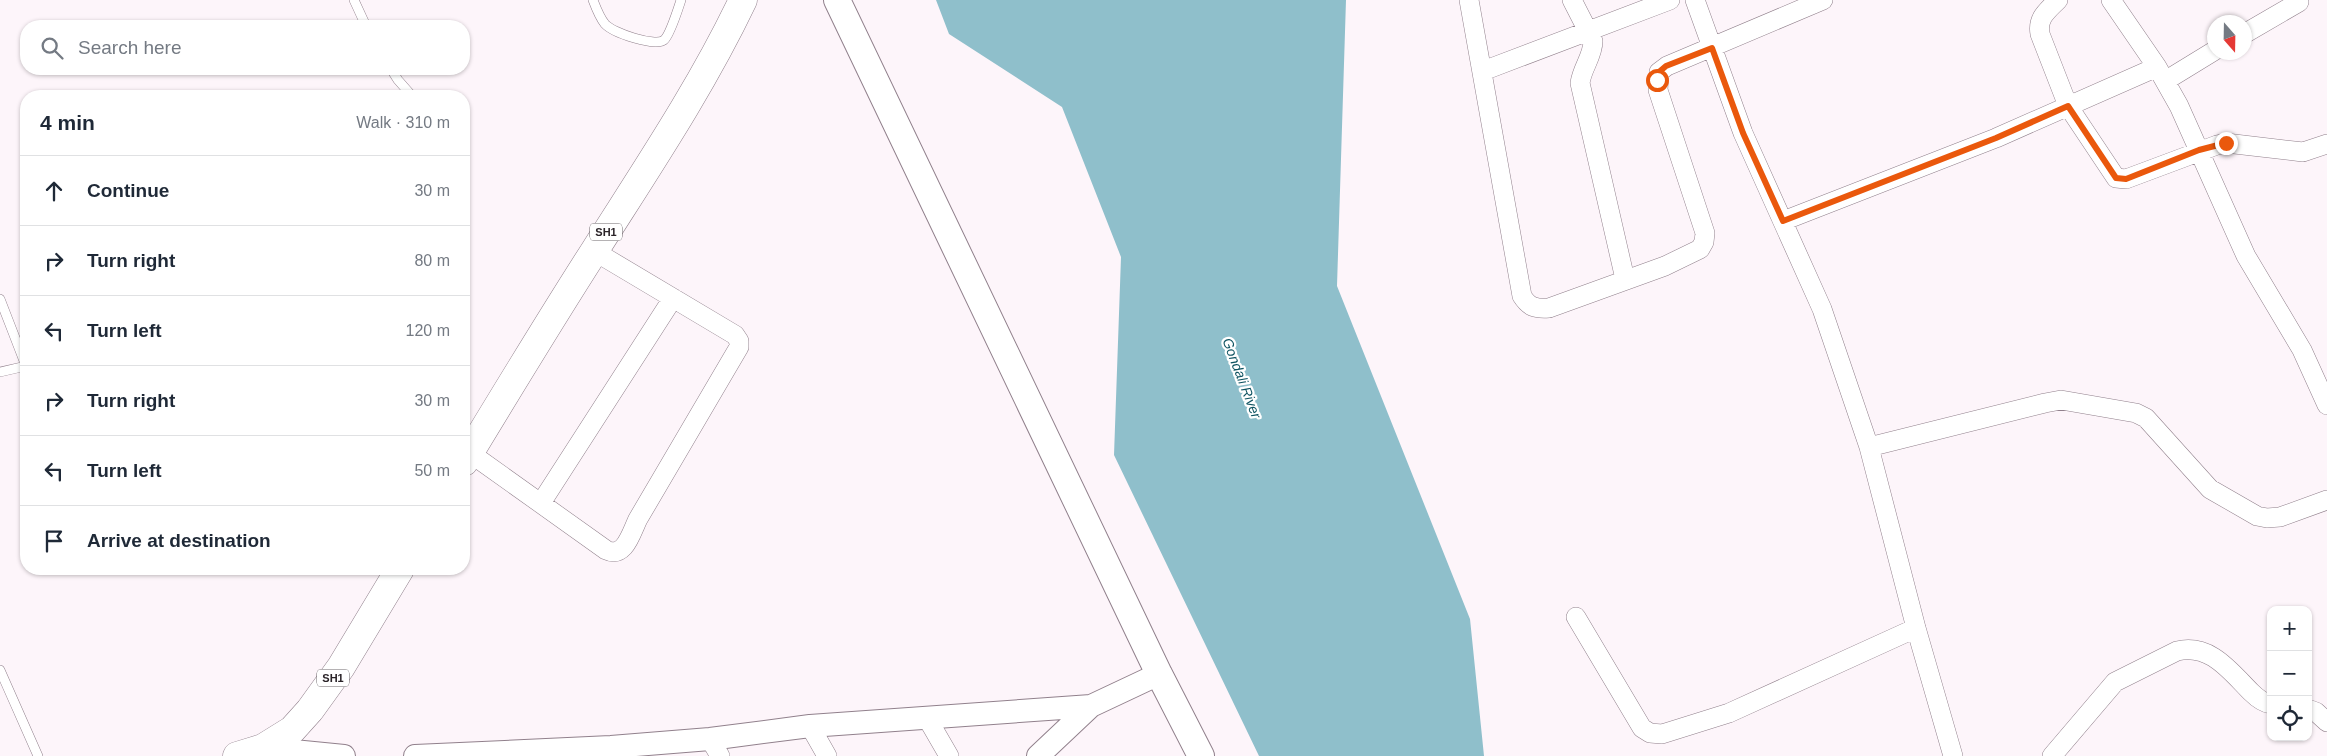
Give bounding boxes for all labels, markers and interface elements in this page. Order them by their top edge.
north arrow [2207,15,2252,60]
search box [20,20,470,75]
icon: search [38,34,66,62]
text: Search here [78,37,182,58]
route start [1646,69,1669,92]
text: 4 min [40,111,95,134]
text: Walk · 310 m [356,114,450,131]
route end [2215,132,2238,155]
icon: ahead [40,177,68,205]
text: Continue [87,180,169,201]
text: 30 m [414,182,450,199]
road number: SH1 [590,223,622,240]
icon: right [40,247,68,275]
text: Turn right [87,250,175,271]
text: 80 m [414,252,450,269]
icon: left [40,317,68,345]
text: Turn left [87,320,162,341]
text: 120 m [406,322,450,339]
water label: Gondali River [1219,336,1265,422]
icon: right [40,387,68,415]
text: Turn right [87,390,175,411]
text: 30 m [414,392,450,409]
icon: left [40,457,68,485]
text: Turn left [87,460,162,481]
text: 50 m [414,462,450,479]
icon: arrive [40,527,68,555]
text: Arrive at destination [87,530,271,551]
map controls [2267,606,2312,741]
button: + [2267,606,2312,651]
button: − [2267,651,2312,696]
road number: SH1 [317,670,349,686]
button: locate [2267,696,2312,741]

